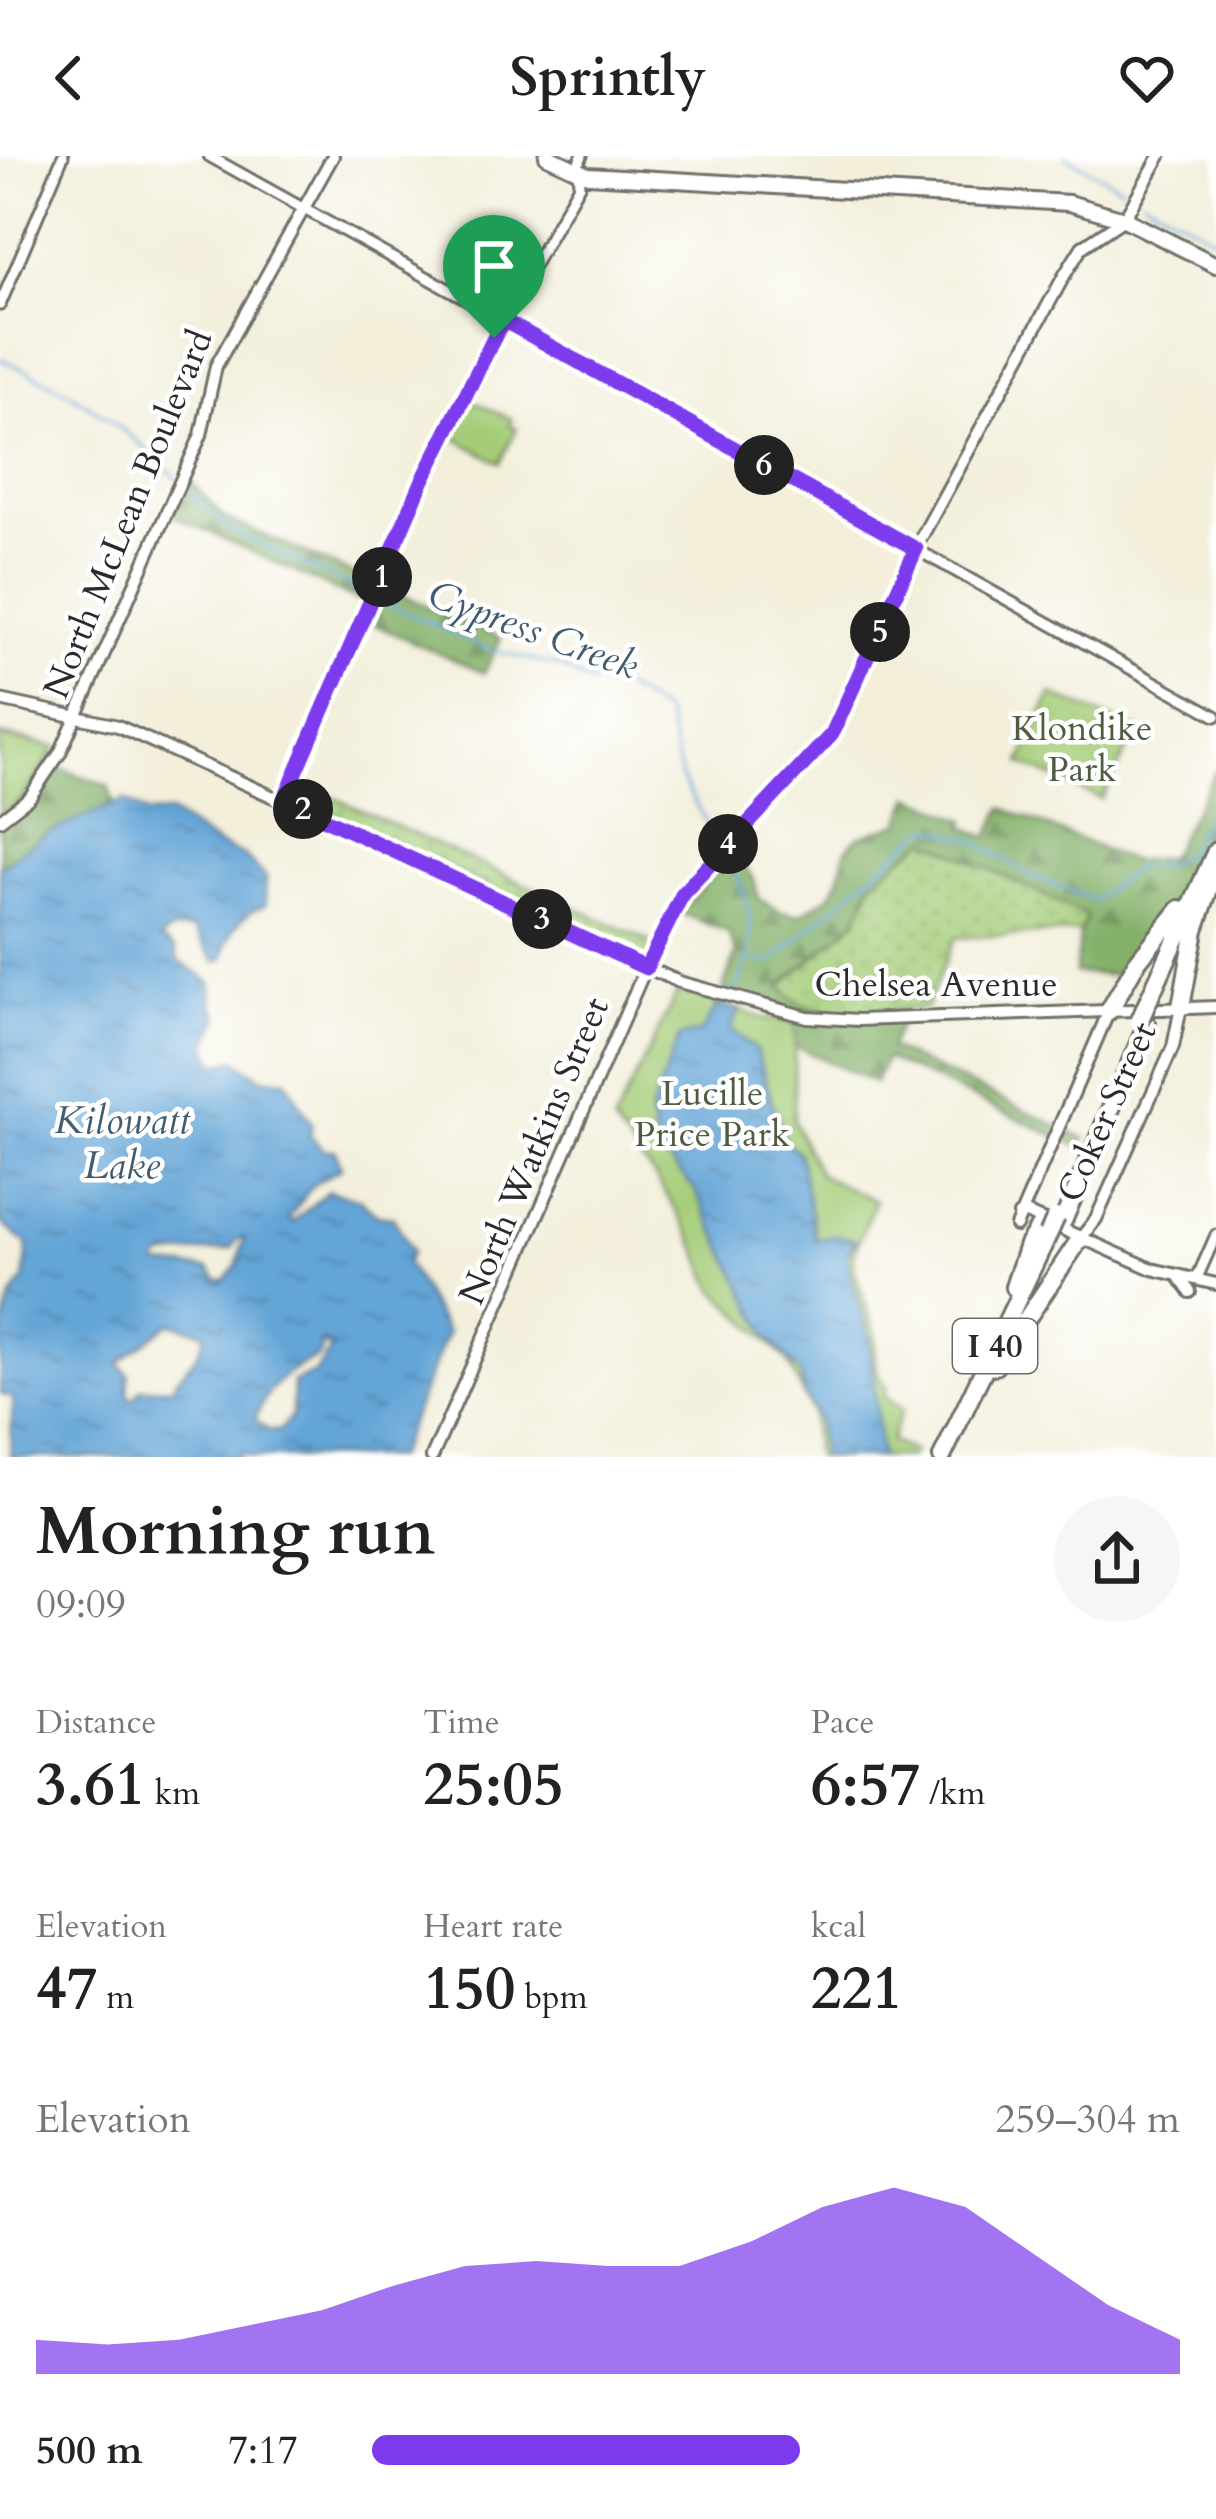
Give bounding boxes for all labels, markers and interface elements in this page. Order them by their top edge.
text: Sprintly [510,42,706,115]
icon: back [36,45,102,111]
icon: heart [1114,45,1180,111]
pin [443,215,545,338]
icon: arrive [461,233,527,299]
street label: North McLean Boulevard [32,322,224,706]
pin: 6 [734,435,794,495]
text: 6 [756,442,772,487]
pin: 1 [352,547,412,607]
text: 1 [374,554,390,599]
water label: Cypress Creek [421,568,645,692]
pin: 5 [850,602,910,662]
text: 5 [872,609,888,654]
park label: Klondike Park [1012,704,1152,794]
pin: 2 [273,779,333,839]
text: 2 [295,786,311,831]
pin: 4 [698,814,758,874]
text: 4 [720,821,736,866]
pin: 3 [512,889,572,949]
text: 3 [534,896,550,941]
street label: Chelsea Avenue [814,960,1058,1009]
street label: North Watkins Street [447,990,621,1312]
street label: Coker Street [1046,1014,1168,1210]
park label: Lucille Price Park [634,1069,791,1159]
water label: Kilowatt Lake [54,1094,191,1192]
road number: I 40 [953,1319,1037,1373]
text: Morning run [36,1488,435,1577]
button: share [1054,1496,1180,1622]
text: 09:09 [36,1578,126,1631]
text: Distance [36,1700,157,1745]
text: Time [423,1700,500,1745]
text: Pace [811,1700,874,1745]
text: 3.61 [36,1745,146,1826]
text: 25:05 [423,1745,564,1826]
text: 6:57 [811,1745,920,1826]
text: km [146,1771,200,1816]
text: /km [920,1771,985,1816]
text: Elevation [36,1904,167,1949]
text: Heart rate [423,1904,563,1949]
text: kcal [811,1904,866,1949]
text: 47 [36,1949,97,2030]
text: 150 [423,1949,516,2030]
text: 221 [811,1949,903,2030]
text: m [97,1975,134,2020]
text: bpm [516,1975,588,2020]
text: Elevation [36,2093,191,2146]
text: 259–304 m [995,2093,1180,2146]
text: 500 m [36,2424,142,2477]
text: 7:17 [228,2424,298,2477]

